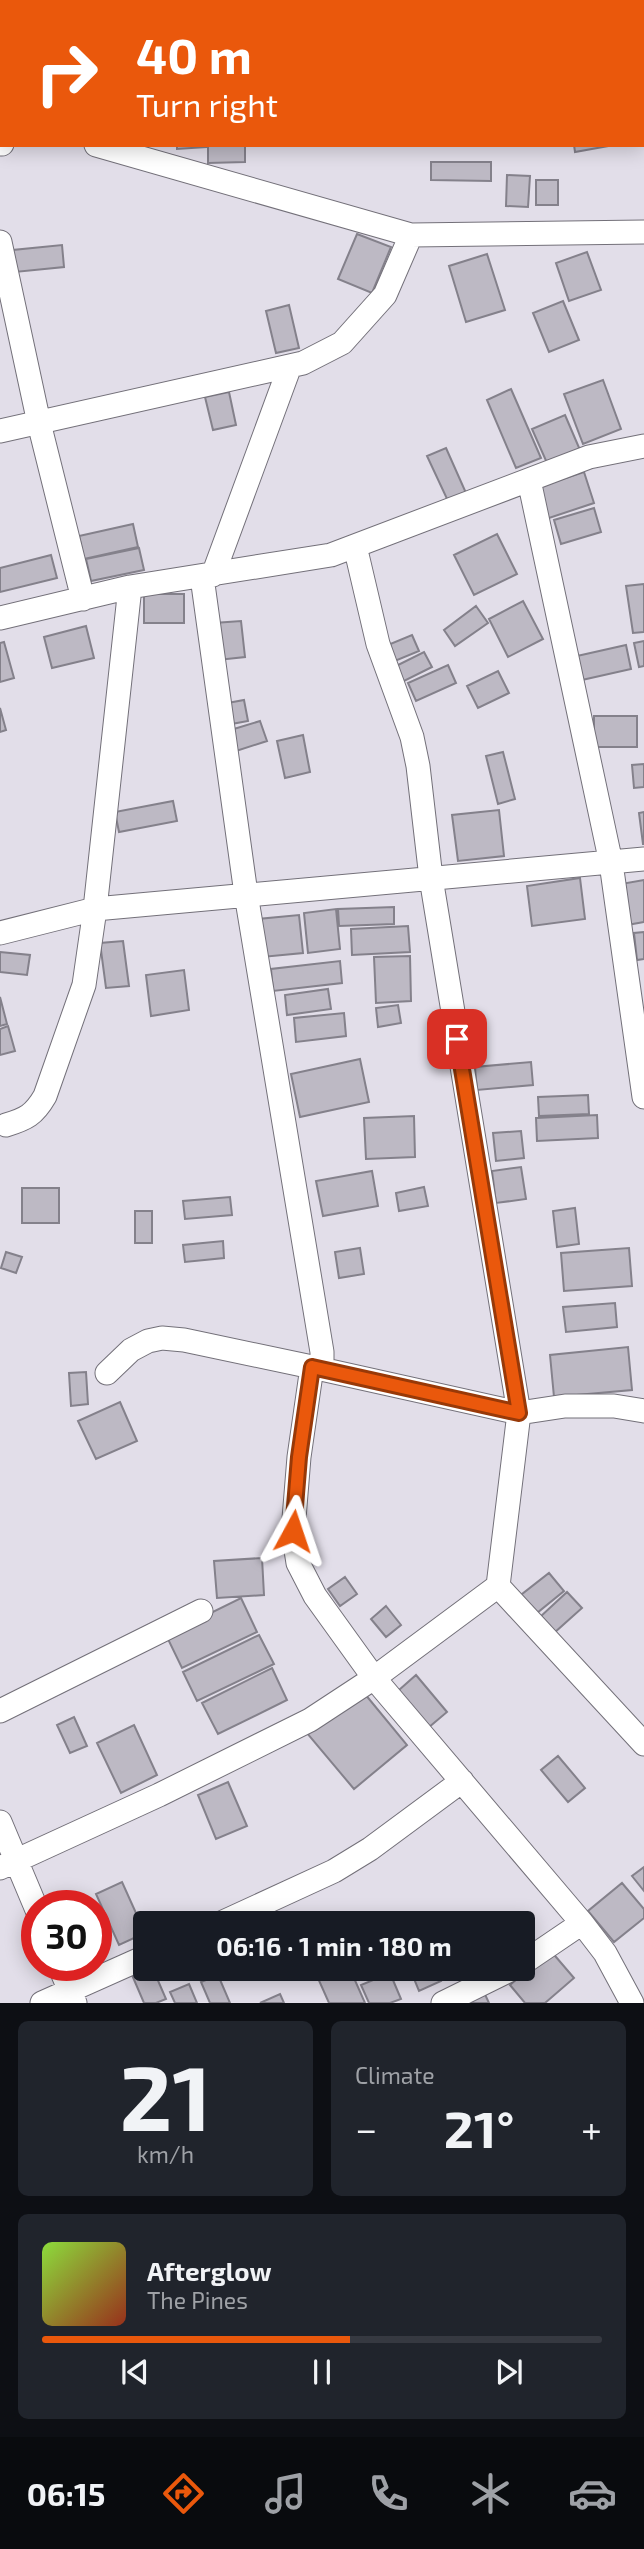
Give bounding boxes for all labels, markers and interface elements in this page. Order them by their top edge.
text: 40 m [136,25,252,84]
icon: right [21,28,112,119]
text: Turn right [136,85,278,123]
pin [427,1009,487,1069]
icon: arrive [438,1020,476,1058]
position arrow [256,1494,330,1568]
speed limit sign: 30 [21,1890,112,1981]
text: 06:16 · 1 min · 180 m [216,1930,452,1961]
text: 21 [119,2040,212,2149]
text: Climate [355,2061,435,2089]
text: 21° [444,2096,514,2158]
text: − [355,2105,377,2151]
text: + [581,2105,602,2151]
text: km/h [137,2140,194,2168]
text: Afterglow [147,2255,272,2286]
text: The Pines [147,2286,248,2314]
icon: previous [116,2353,154,2391]
icon: pause [303,2353,341,2391]
icon: next [490,2353,528,2391]
icon: directions [159,2469,208,2518]
icon: music [261,2469,310,2518]
icon: phone [364,2469,413,2518]
icon: climate [466,2469,515,2518]
icon: car [568,2469,617,2518]
text: 06:15 [27,2474,105,2512]

